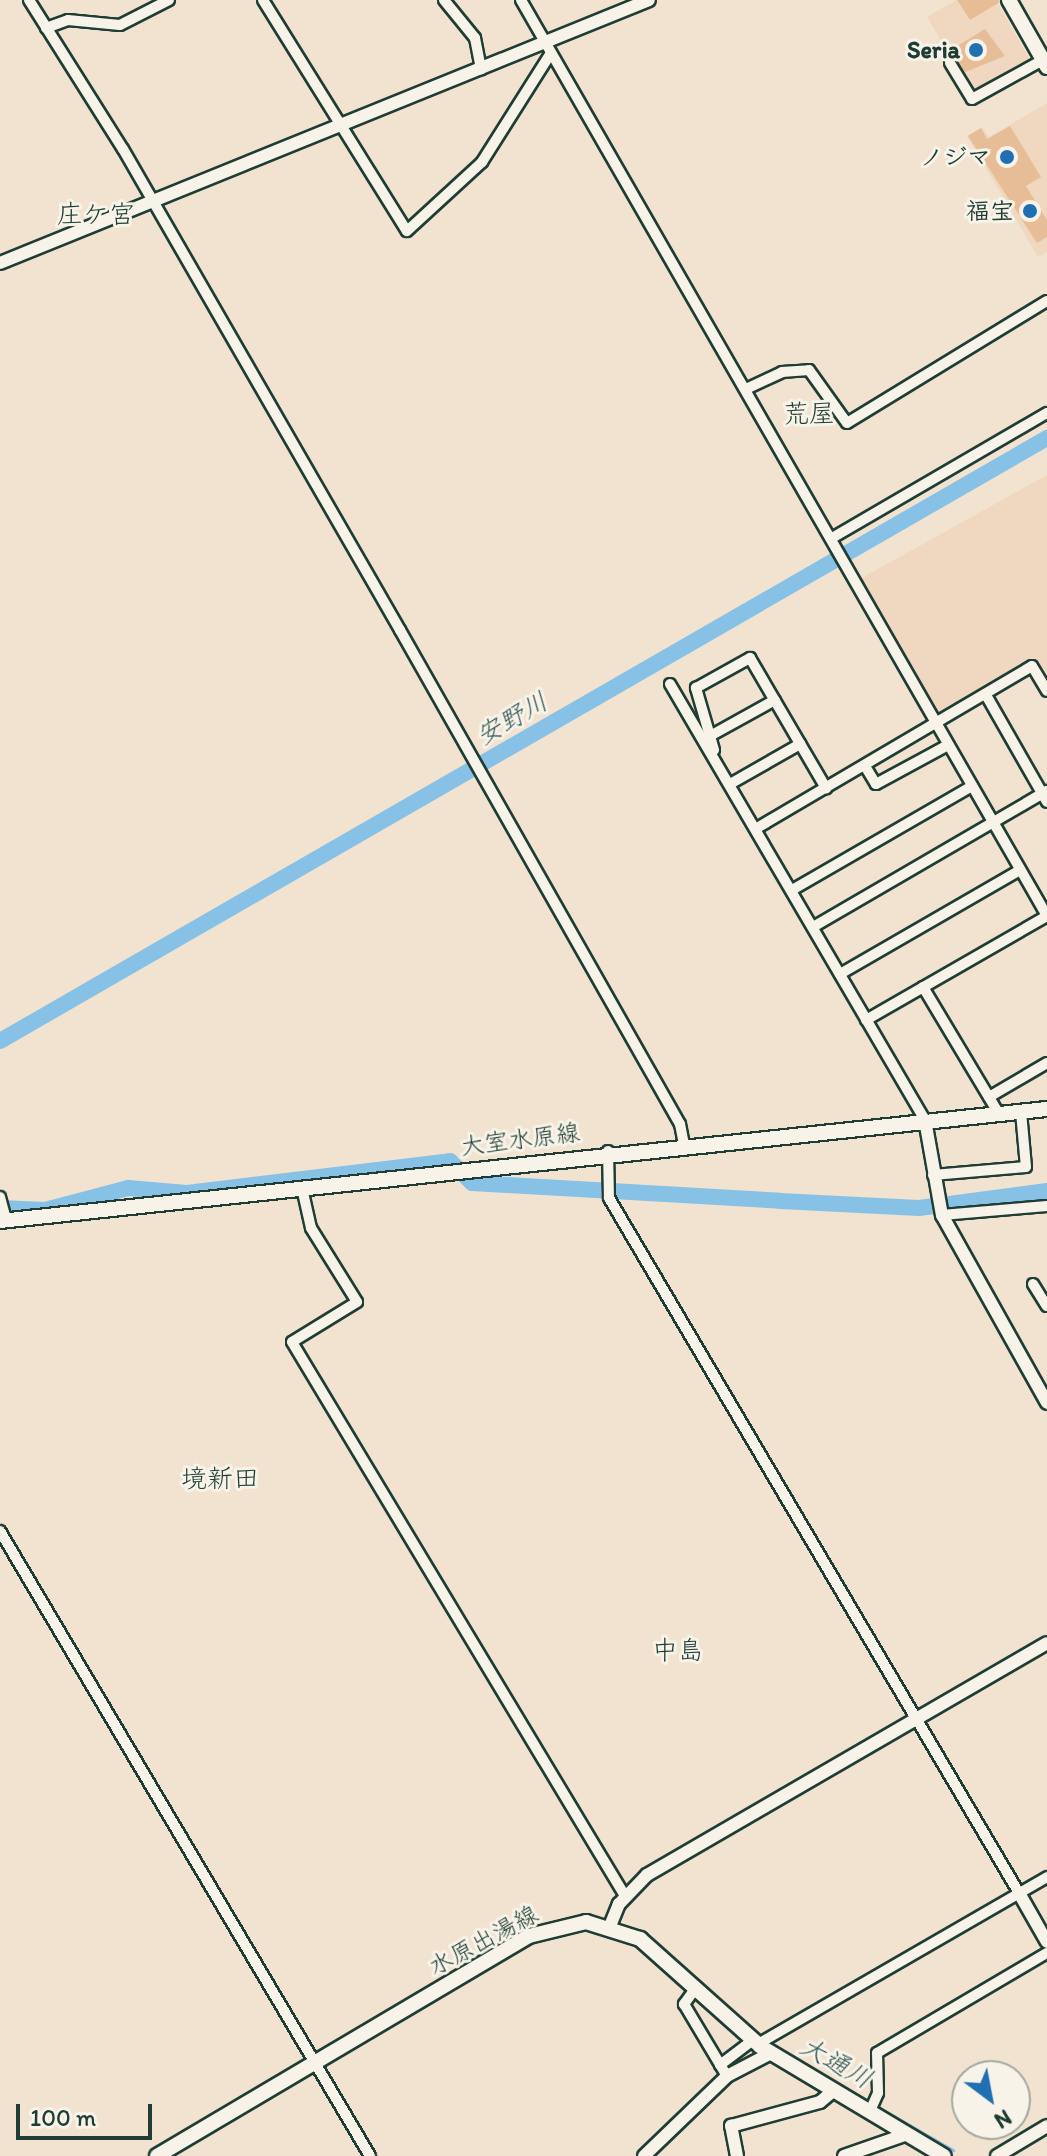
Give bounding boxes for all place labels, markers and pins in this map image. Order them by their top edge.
place label: Seria [907,36,960,64]
marker: Seria [967,41,985,59]
place label: ノジマ [919,143,991,171]
marker: ノジマ [998,148,1016,166]
place label: 福宝 [966,197,1014,225]
marker: 福宝 [1021,202,1039,220]

